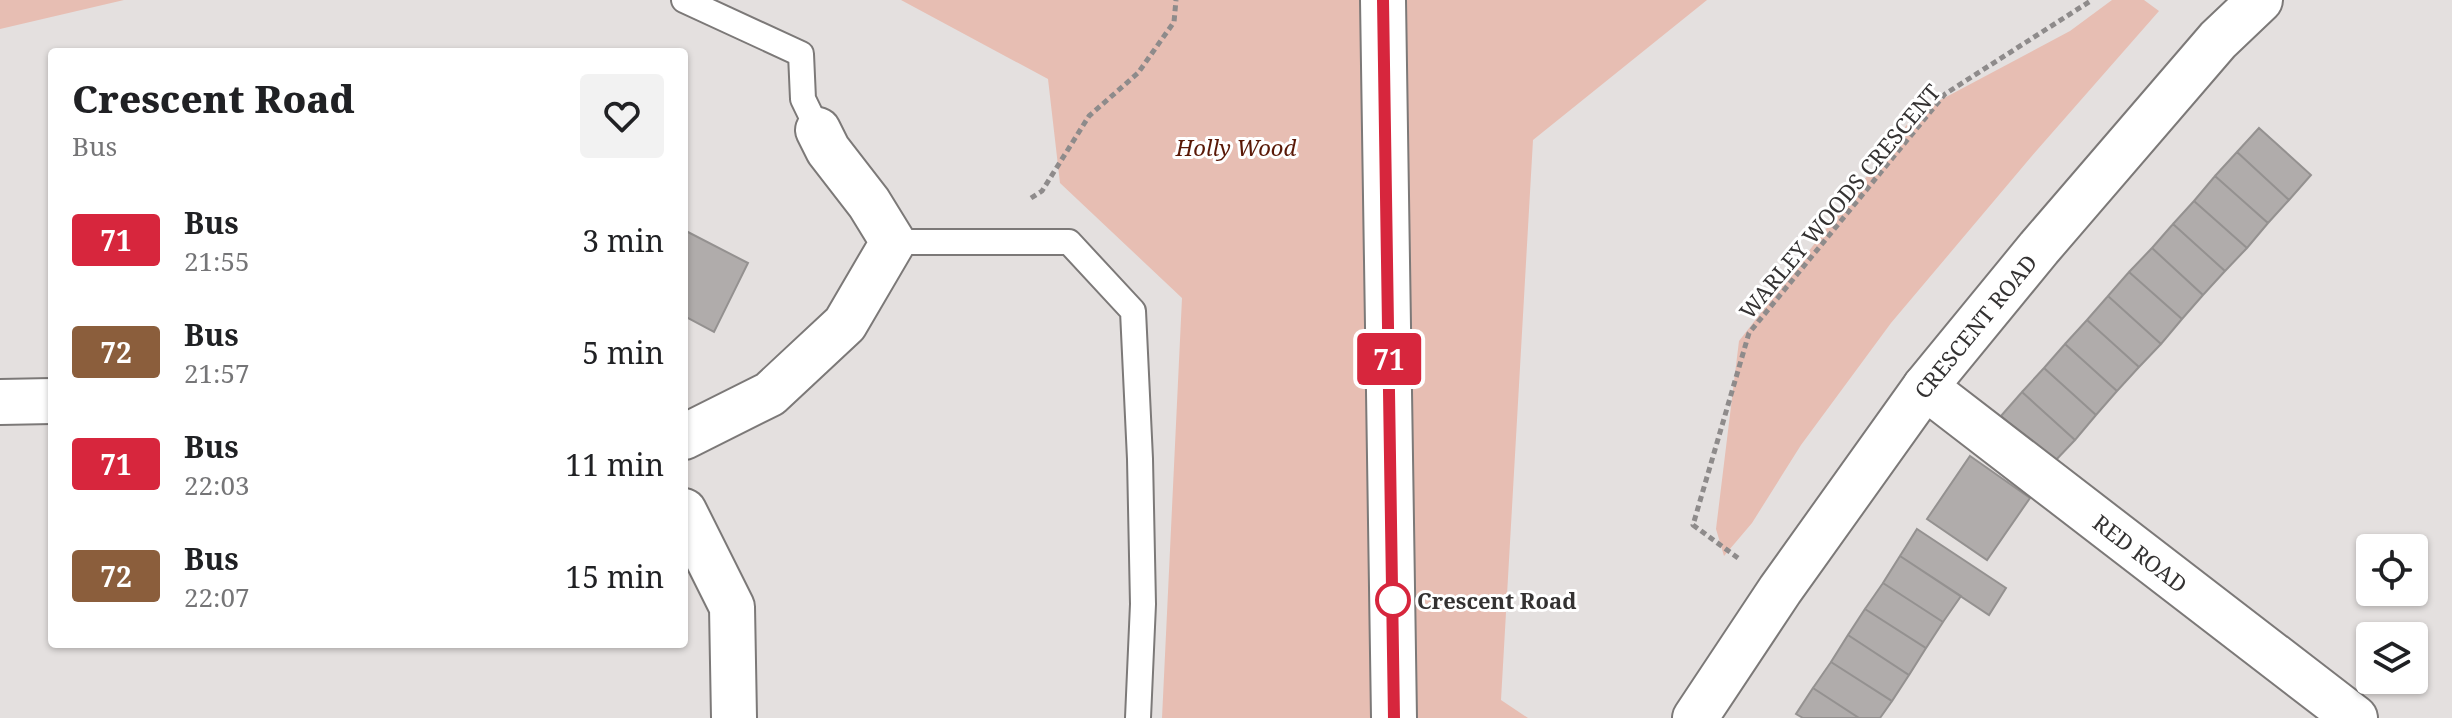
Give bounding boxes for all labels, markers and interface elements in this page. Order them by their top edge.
text: Crescent Road [72,72,355,124]
button: heart [580,74,664,158]
street label: WARLEY WOODS CRESCENT [1732,77,1947,325]
text: Bus [72,128,117,164]
park label: Holly Wood [1175,132,1296,162]
text: Bus [184,202,239,243]
text: 3 min [582,220,664,261]
text: 71 [100,221,132,259]
text: 21:55 [184,243,250,279]
street label: CRESCENT ROAD [1907,248,2043,404]
text: Bus [184,314,239,355]
text: 5 min [582,332,664,373]
text: 72 [100,333,132,371]
line badge: 71 [1353,333,1425,385]
text: 71 [1373,340,1405,378]
text: 21:57 [184,355,250,391]
text: Bus [184,426,239,467]
text: 11 min [565,444,664,485]
text: 71 [100,445,132,483]
text: 22:03 [184,467,250,503]
street label: RED ROAD [2087,507,2194,599]
map controls [2356,534,2428,694]
button: locate [2356,534,2428,606]
text: Bus [184,538,239,579]
text: 15 min [565,556,664,597]
text: 72 [100,557,132,595]
text: 22:07 [184,579,250,615]
marker: Crescent Road [1376,583,1410,617]
place label: Crescent Road [1417,585,1577,615]
button: layers [2356,622,2428,694]

